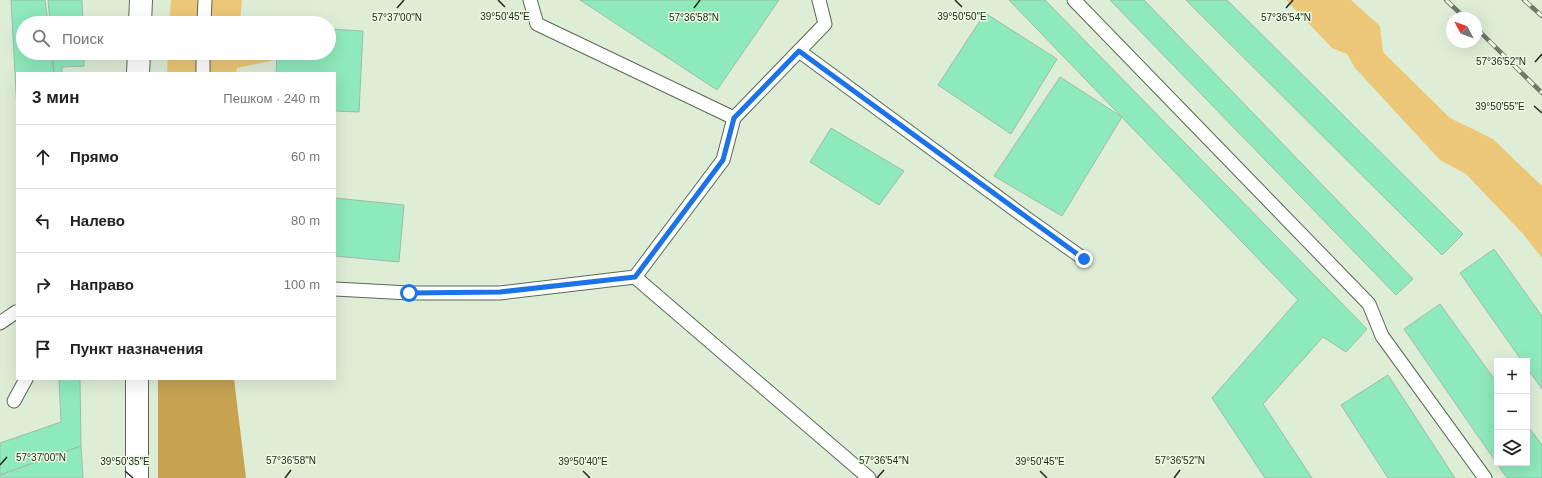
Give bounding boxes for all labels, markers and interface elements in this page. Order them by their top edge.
text: 39°50'45"E [480,11,530,22]
text: 39°50'50"E [937,11,987,22]
text: 57°37'00"N [372,12,422,23]
text: 57°36'58"N [669,12,719,23]
text: 57°36'54"N [1261,12,1311,23]
north arrow [1446,12,1482,48]
search box [16,16,336,60]
icon: search [30,27,52,49]
text: Поиск [62,30,104,47]
text: 57°36'52"N [1476,56,1526,67]
text: 3 мин [32,88,79,107]
text: Пешком · 240 m [223,91,320,106]
text: 39°50'55"E [1475,101,1525,112]
icon: ahead [32,146,54,168]
text: Прямо [70,148,119,165]
text: 60 m [291,149,320,164]
icon: left [32,210,54,232]
text: Налево [70,212,125,229]
text: 80 m [291,213,320,228]
route end [1075,250,1093,268]
icon: right [32,274,54,296]
text: Направо [70,276,134,293]
text: 100 m [284,277,320,292]
route start [400,284,418,302]
icon: arrive [32,338,54,360]
text: Пункт назначения [70,340,203,357]
map controls [1494,358,1530,466]
button: + [1494,358,1530,394]
button: − [1494,394,1530,430]
button: layers [1494,430,1530,466]
text: 57°37'00"N [16,452,66,463]
text: 57°36'58"N [266,455,316,466]
text: 57°36'54"N [859,455,909,466]
text: 57°36'52"N [1155,455,1205,466]
text: 39°50'35"E [100,456,150,467]
text: 39°50'40"E [558,456,608,467]
text: 39°50'45"E [1015,456,1065,467]

